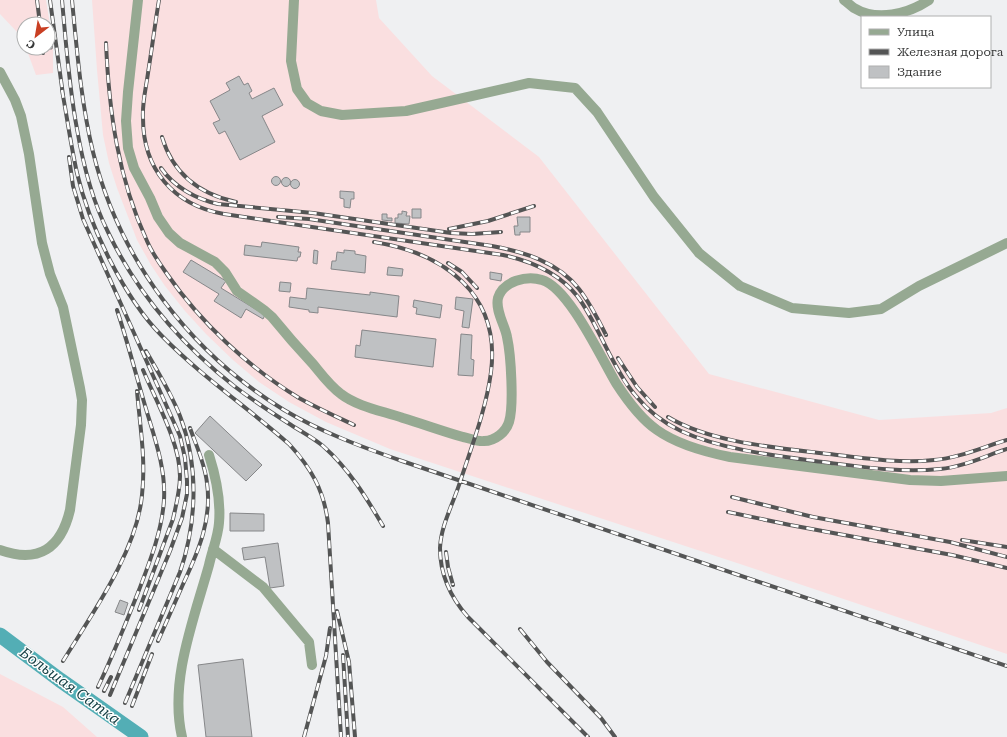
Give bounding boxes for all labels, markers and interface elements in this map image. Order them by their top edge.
north arrow [16,16,56,56]
legend [861,16,991,88]
text: Улица [897,25,935,39]
text: С [24,36,38,52]
text: Железная дорога [897,45,1004,59]
text: Здание [897,65,942,79]
water label: Большая Сатка [15,643,124,729]

